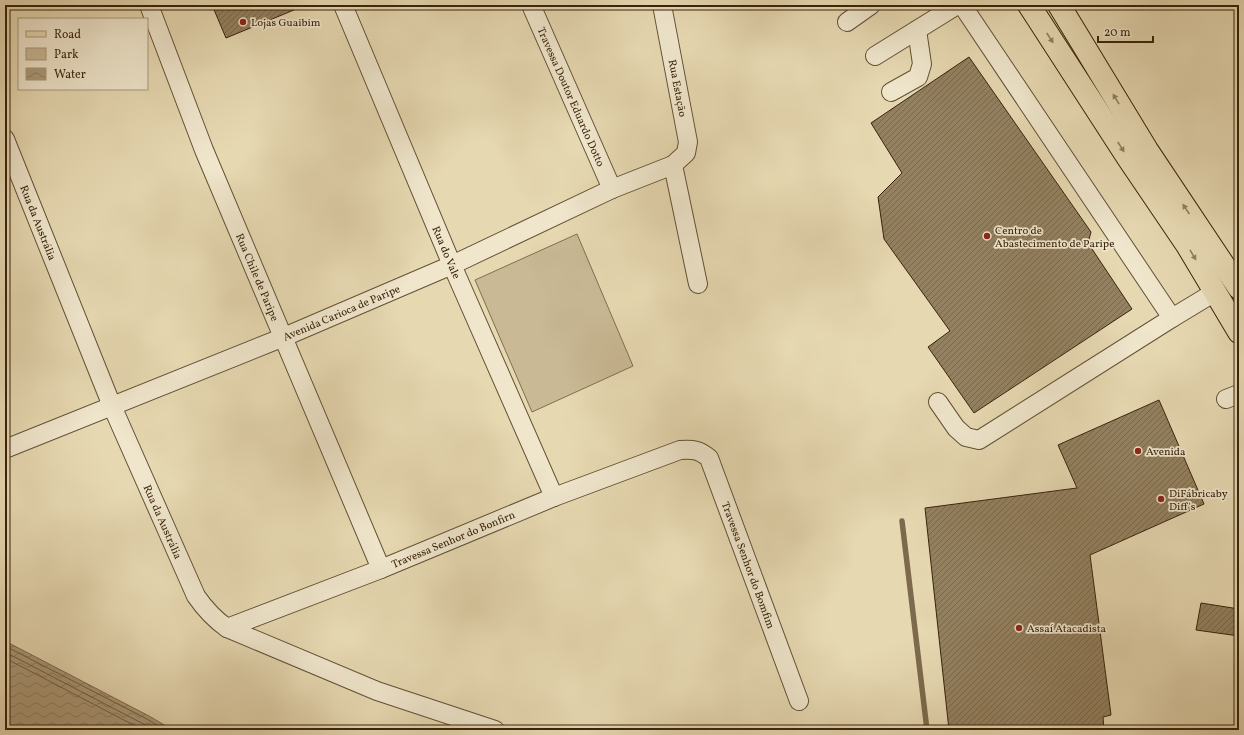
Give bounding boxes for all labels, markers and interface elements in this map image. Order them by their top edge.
place label: Lojas Guaibim [251,16,321,31]
marker: Lojas Guaibim [238,17,248,27]
legend [18,18,148,90]
scale bar [1098,18,1153,44]
street label: Travessa Doutor Eduardo Dotto [533,25,607,169]
text: 20 m [1104,25,1131,41]
text: Road [54,27,81,43]
one-way arrow [1047,32,1054,44]
text: Park [54,47,79,63]
street label: Rua Estação [664,58,689,118]
text: Water [54,67,86,83]
one-way arrow [1113,93,1120,105]
one-way arrow [1117,142,1125,152]
street label: Rua da Austrália [15,183,59,263]
one-way arrow [1183,203,1190,215]
street label: Rua do Vale [428,224,463,281]
place label: Centro de Abastecimento de Paripe [995,224,1114,252]
street label: Rua Chile de Paripe [231,231,282,324]
marker: Centro de Abastecimento de Paripe [982,231,992,241]
one-way arrow [1190,249,1197,261]
street label: Avenida Carioca de Paripe [281,282,403,345]
place label: Avenida [1146,445,1186,460]
marker: Avenida [1133,446,1143,456]
street label: Rua da Austrália [139,483,185,562]
place label: DiFábricaby Diff's [1169,487,1228,515]
marker: DiFábricaby Diff's [1156,494,1166,504]
street label: Travessa Senhor do Bomfim [717,500,778,631]
street label: Travessa Senhor do Bonfirn [390,508,518,573]
place label: Assaí Atacadista [1027,622,1107,637]
marker: Assaí Atacadista [1014,623,1024,633]

